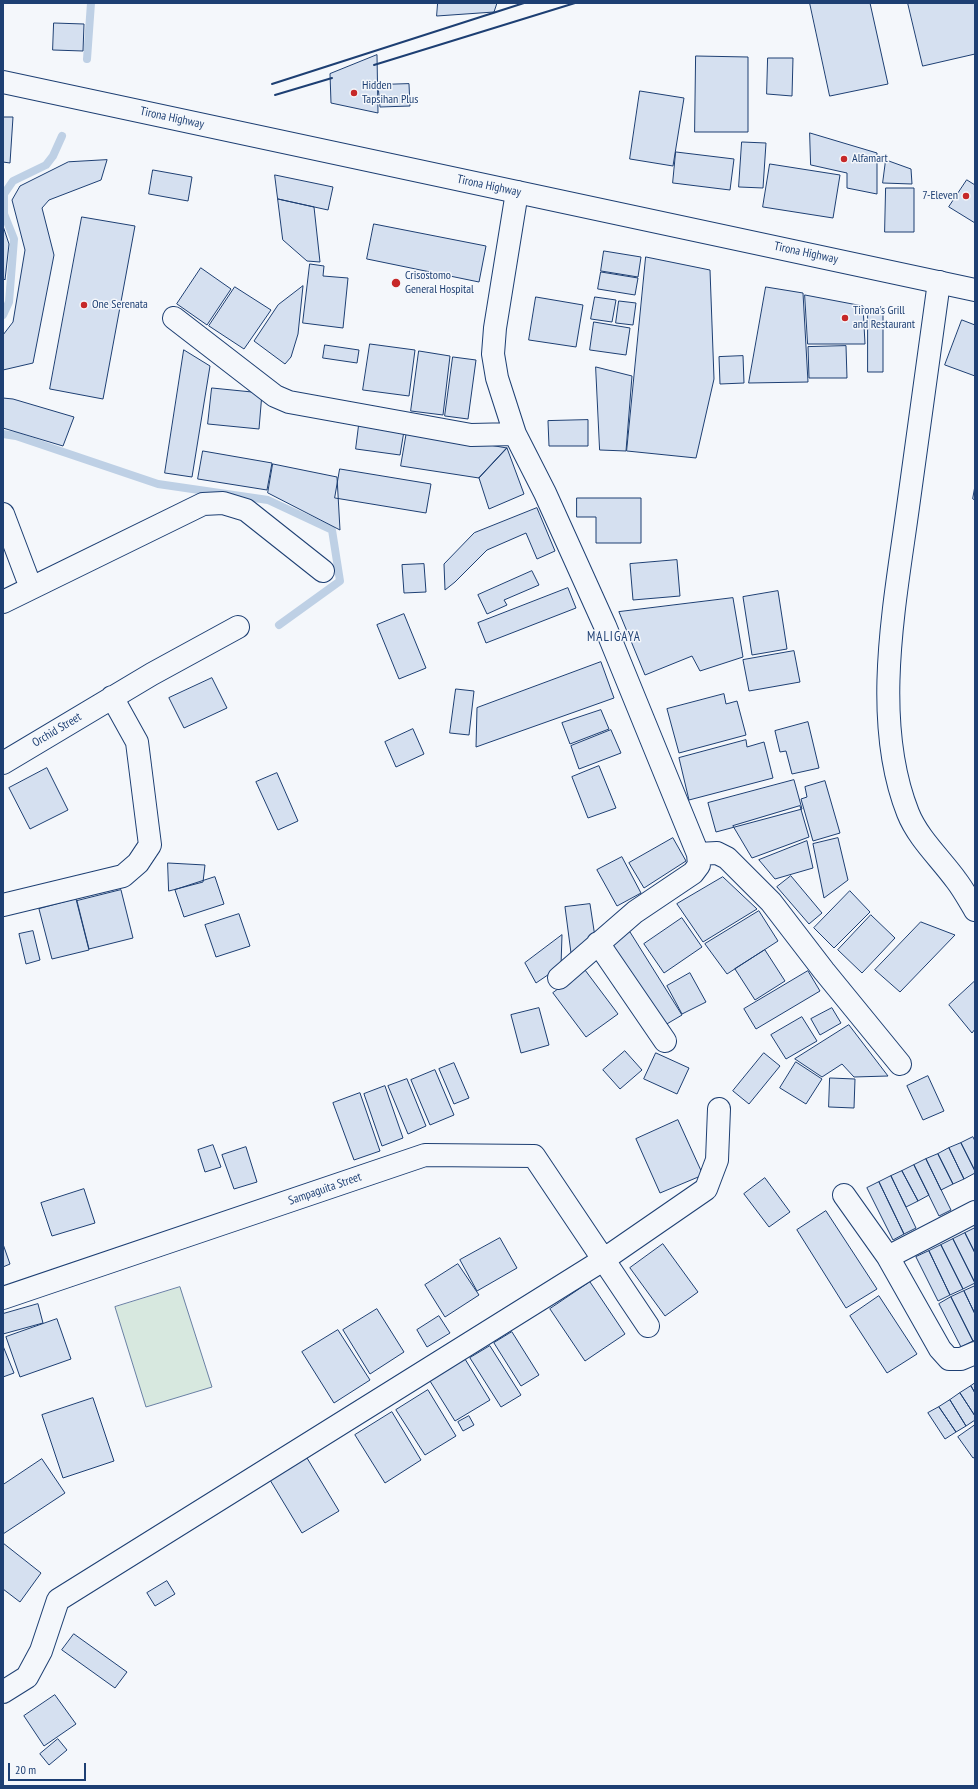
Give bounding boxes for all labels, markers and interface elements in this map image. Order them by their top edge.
place label: Hidden Tapsihan Plus [362,79,418,107]
marker: Hidden Tapsihan Plus [349,88,359,98]
street label: Tirona Highway [139,104,205,132]
place label: Alfamart [852,152,888,166]
marker: Alfamart [839,154,849,164]
street label: Tirona Highway [456,172,522,200]
place label: 7-Eleven [922,189,958,203]
marker: 7-Eleven [961,191,971,201]
street label: Tirona Highway [773,239,839,267]
place label: Crisostomo General Hospital [405,269,474,297]
marker: Crisostomo General Hospital [390,277,402,289]
place label: One Serenata [92,298,148,312]
marker: One Serenata [79,300,89,310]
place label: Tirona's Grill and Restaurant [853,304,915,332]
marker: Tirona's Grill and Restaurant [840,313,850,323]
district label: MALIGAYA [587,629,641,645]
street label: Orchid Street [30,710,84,750]
street label: Sampaguita Street [287,1170,363,1208]
scale bar [10,1755,88,1781]
text: 20 m [15,1762,36,1777]

